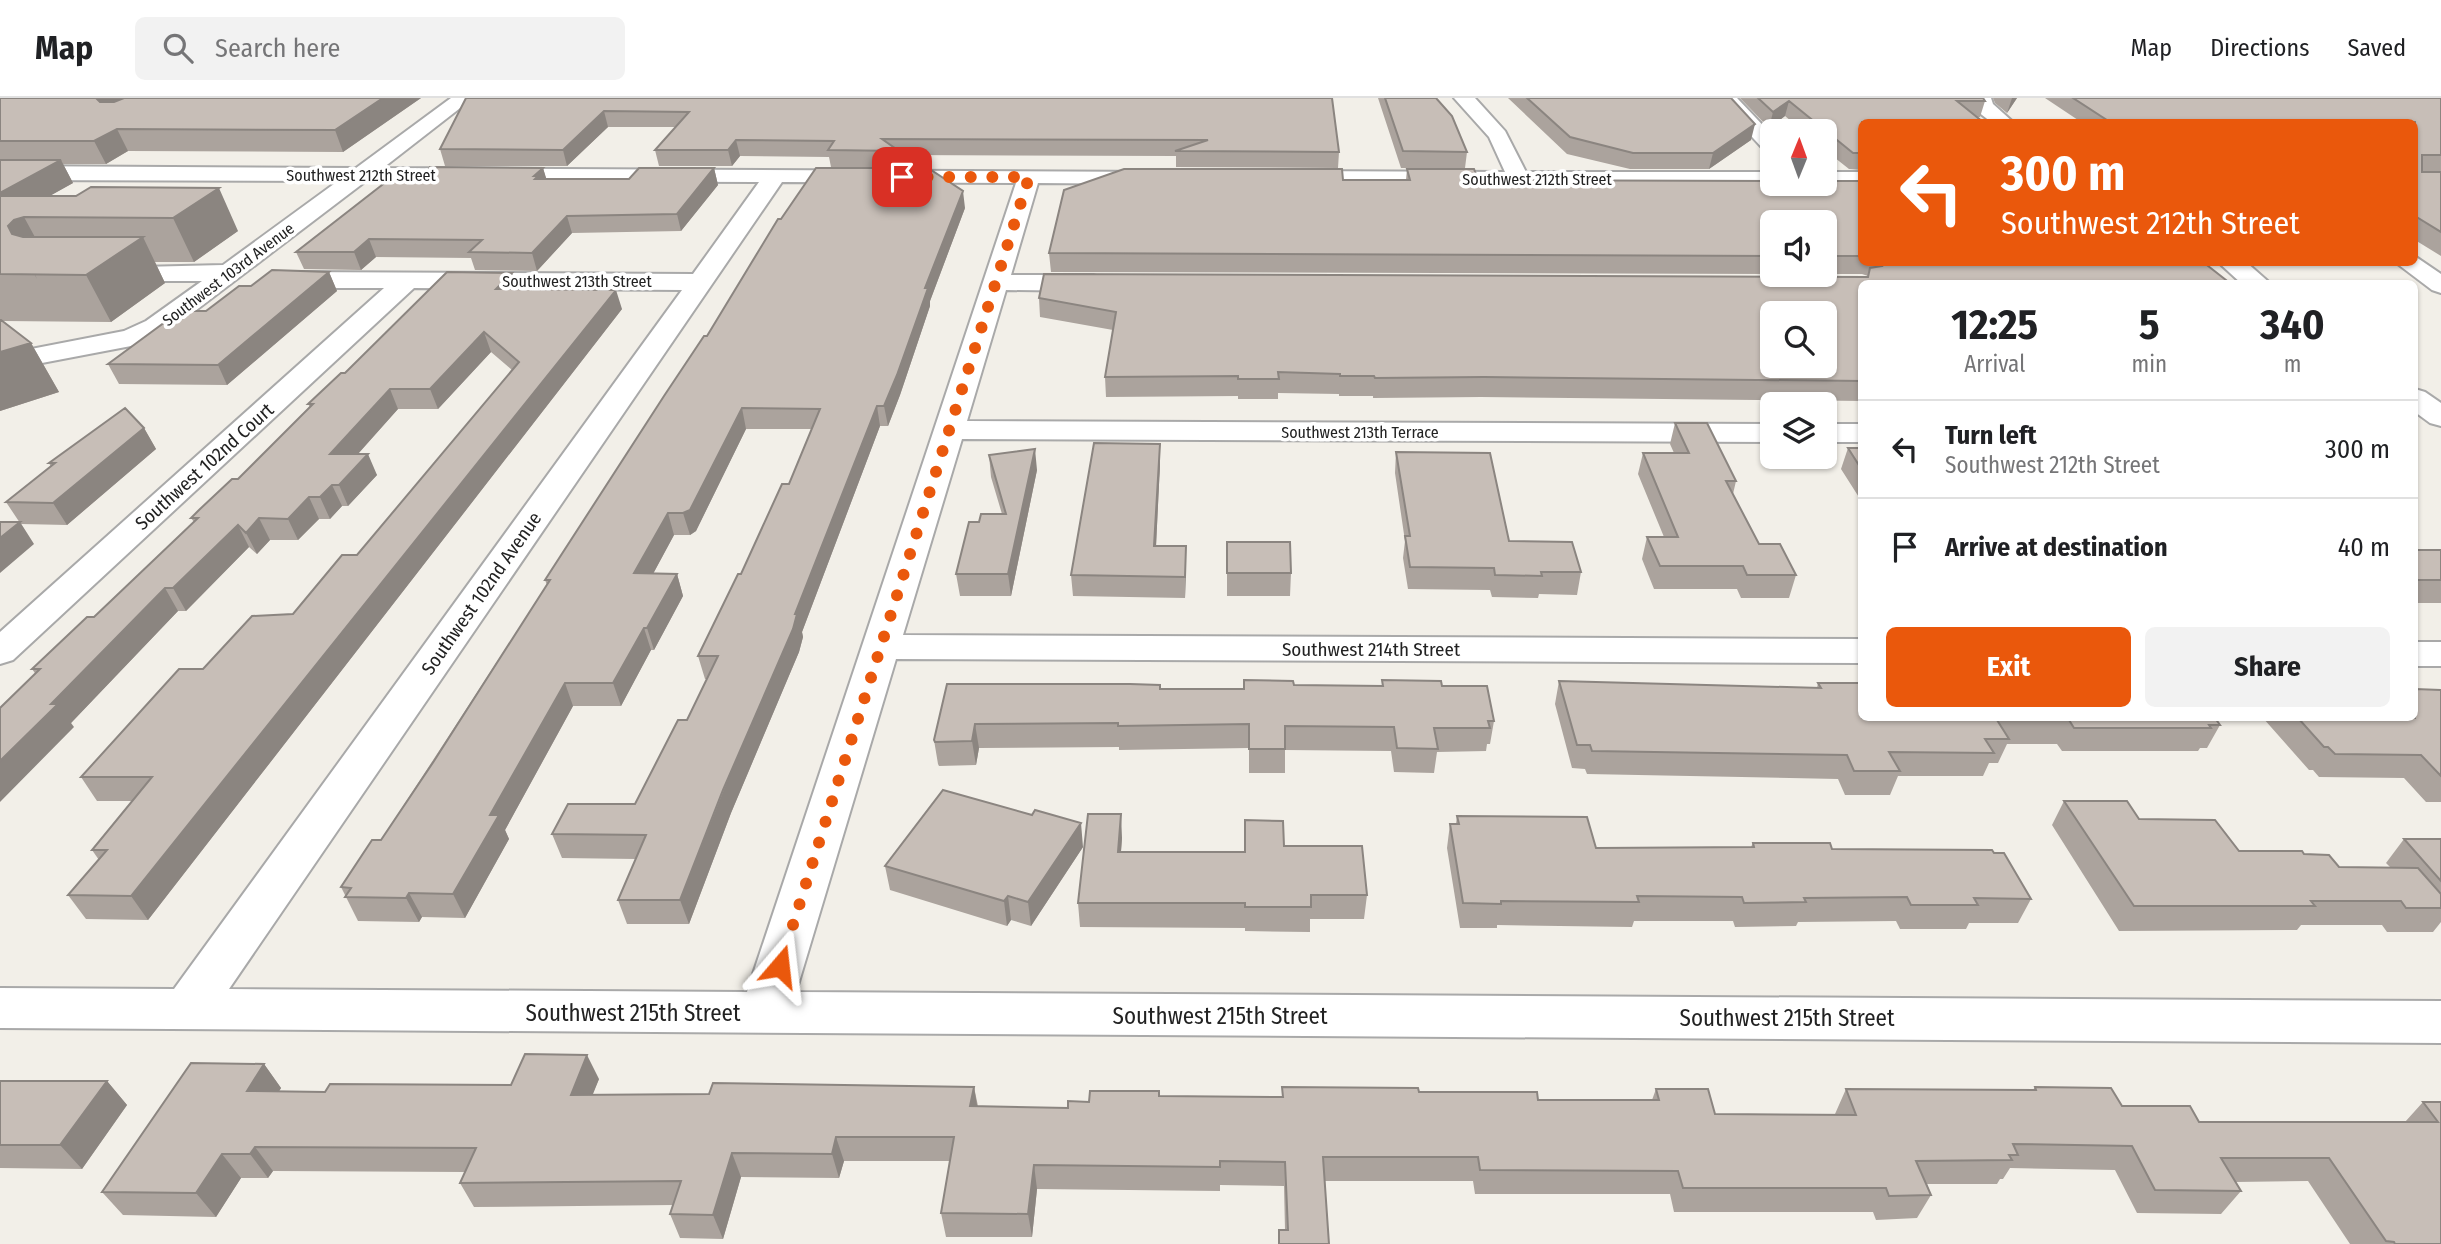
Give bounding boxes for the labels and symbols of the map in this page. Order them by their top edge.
north arrow [1760,119,1838,196]
pin [872,147,932,207]
street label: Southwest 212th Street [286,166,436,185]
street label: Southwest 212th Street [1462,170,1612,189]
street label: Southwest 103rd Avenue [159,219,298,330]
street label: Southwest 213th Street [502,272,653,291]
street label: Southwest 102nd Court [130,398,279,535]
street label: Southwest 213th Terrace [1281,423,1439,442]
street label: Southwest 102nd Avenue [417,507,546,679]
street label: Southwest 214th Street [1282,638,1461,661]
position arrow [743,929,817,1003]
street label: Southwest 215th Street [526,999,741,1027]
street label: Southwest 215th Street [1113,1002,1328,1030]
street label: Southwest 215th Street [1680,1004,1895,1032]

